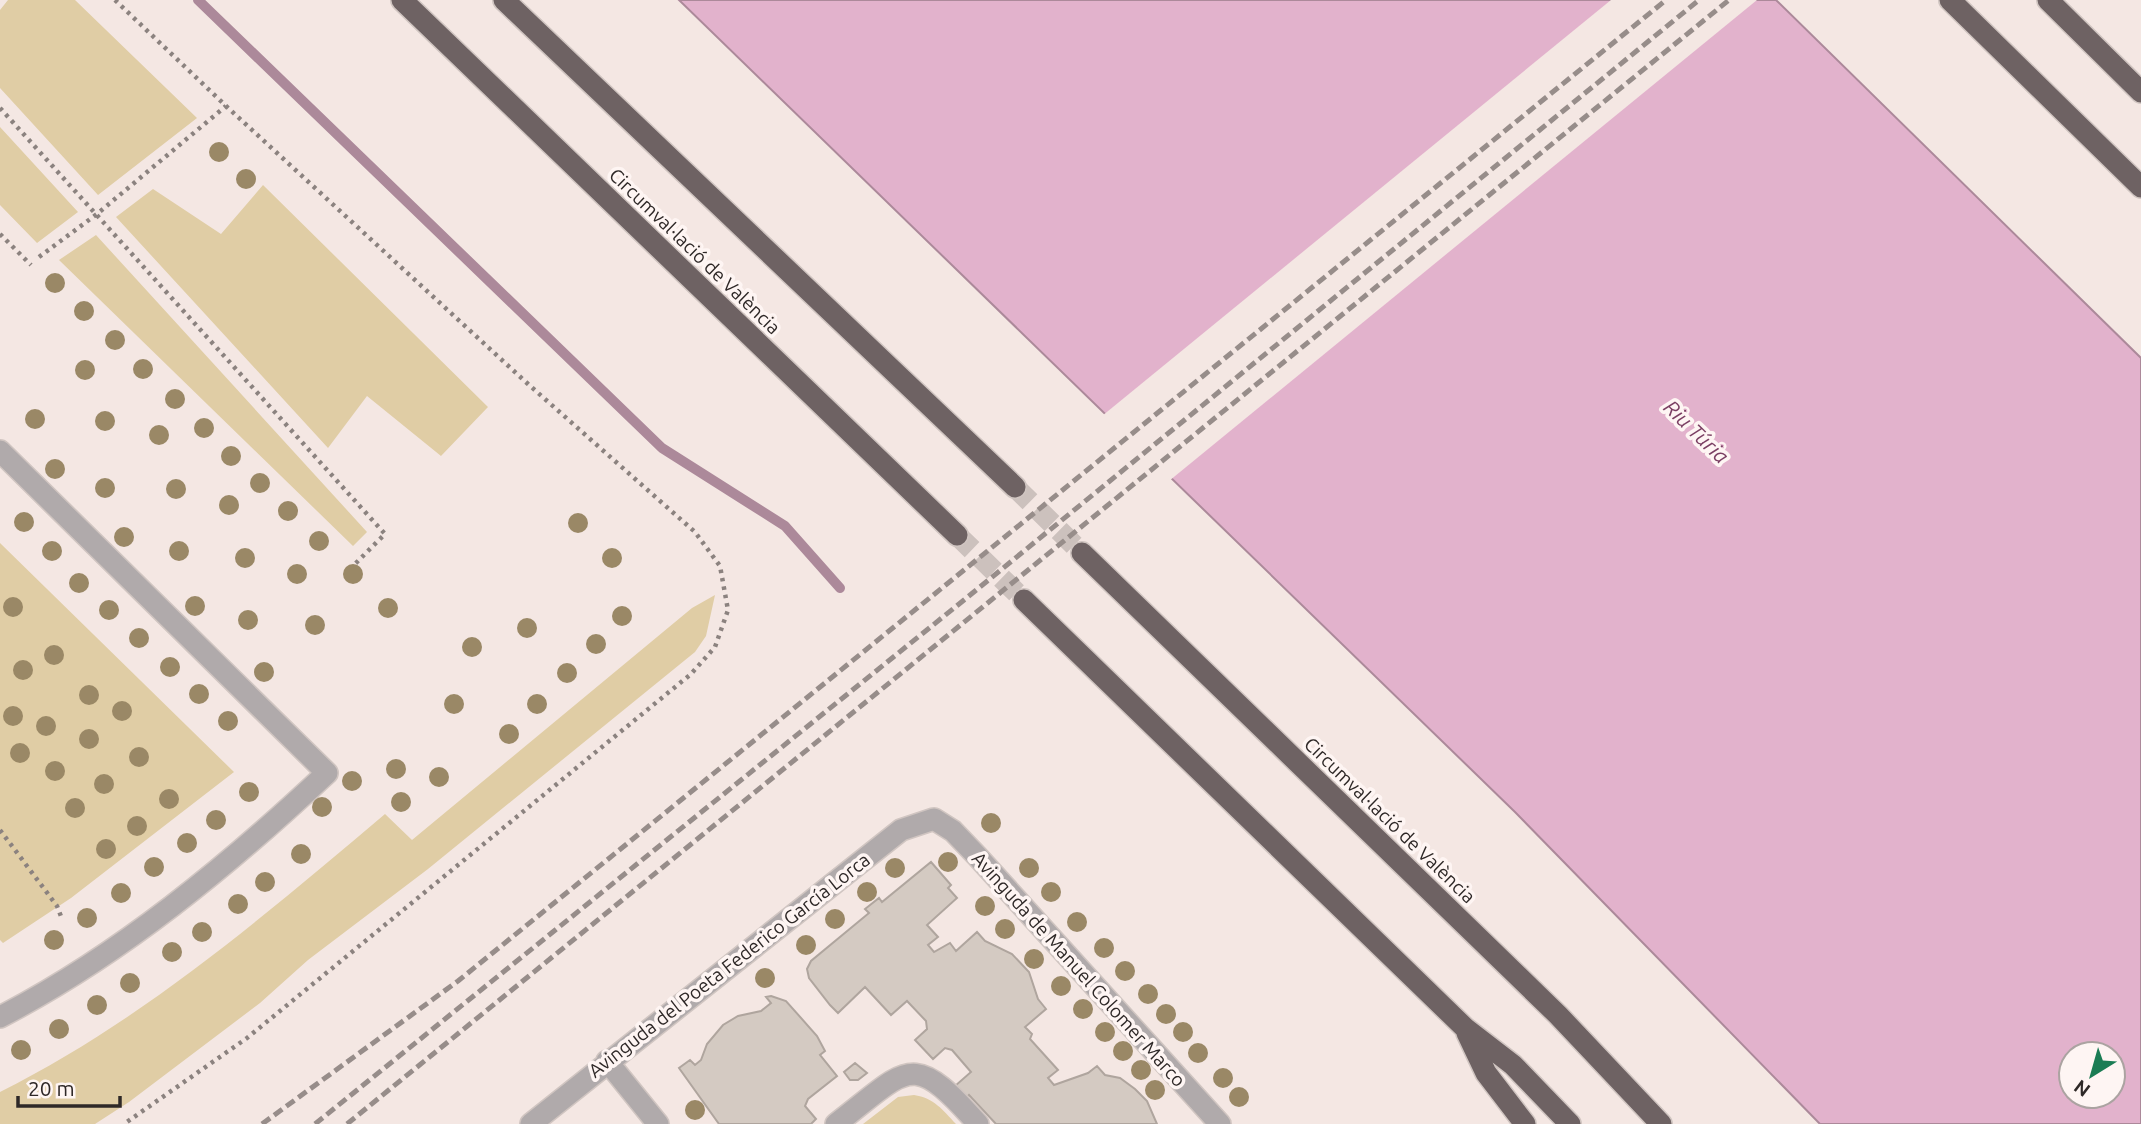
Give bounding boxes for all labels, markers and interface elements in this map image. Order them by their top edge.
street label: Circumval·lació de València [605,164,785,338]
water label: Riu Túria [1659,395,1734,468]
street label: Circumval·lació de València [1300,733,1480,907]
street label: Avinguda de Manuel Colomer Marco [968,847,1190,1091]
street label: Avinguda del Poeta Federico García Lorca [584,848,874,1082]
north arrow [2057,1040,2127,1110]
scale bar [18,1064,119,1108]
text: 20 m [28,1076,75,1100]
text: N [2069,1076,2094,1102]

